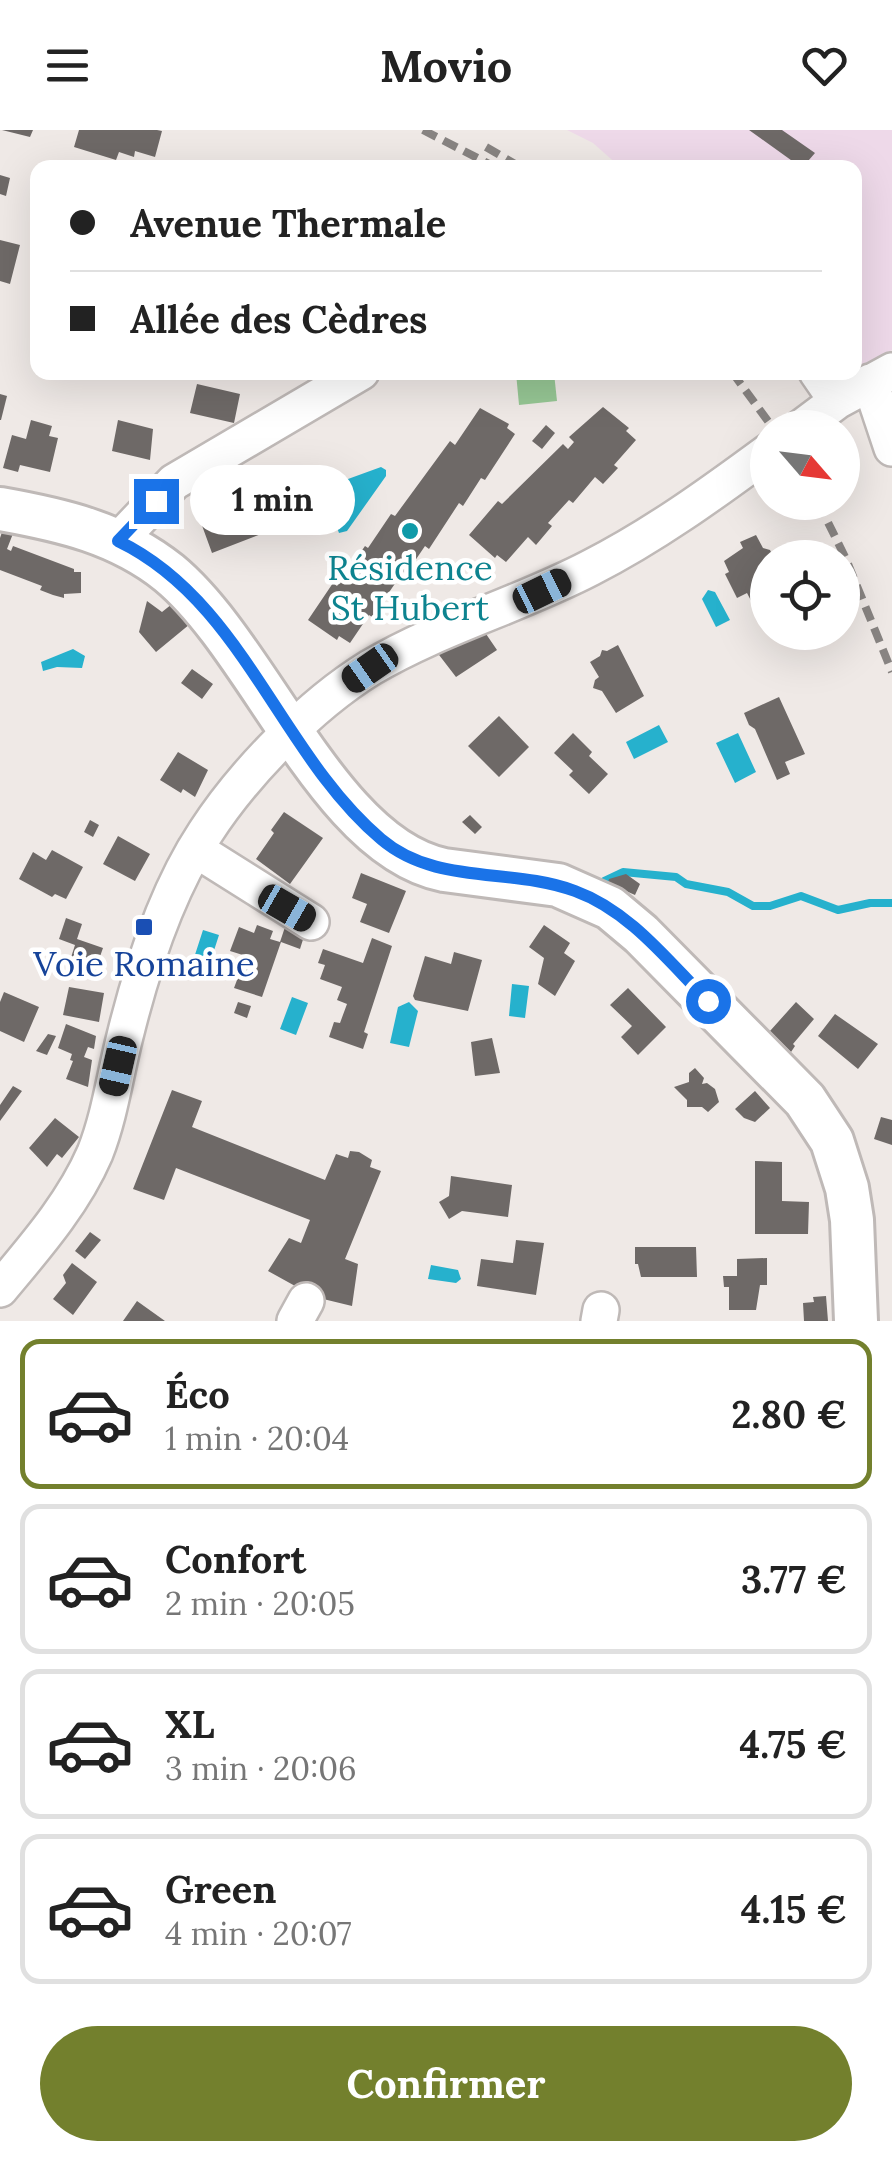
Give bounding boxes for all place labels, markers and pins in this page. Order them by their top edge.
marker: Résidence St Hubert [399,520,421,542]
place label: Résidence St Hubert [327,545,493,630]
marker: Voie Romaine [133,916,155,938]
place label: Voie Romaine [32,941,255,986]

